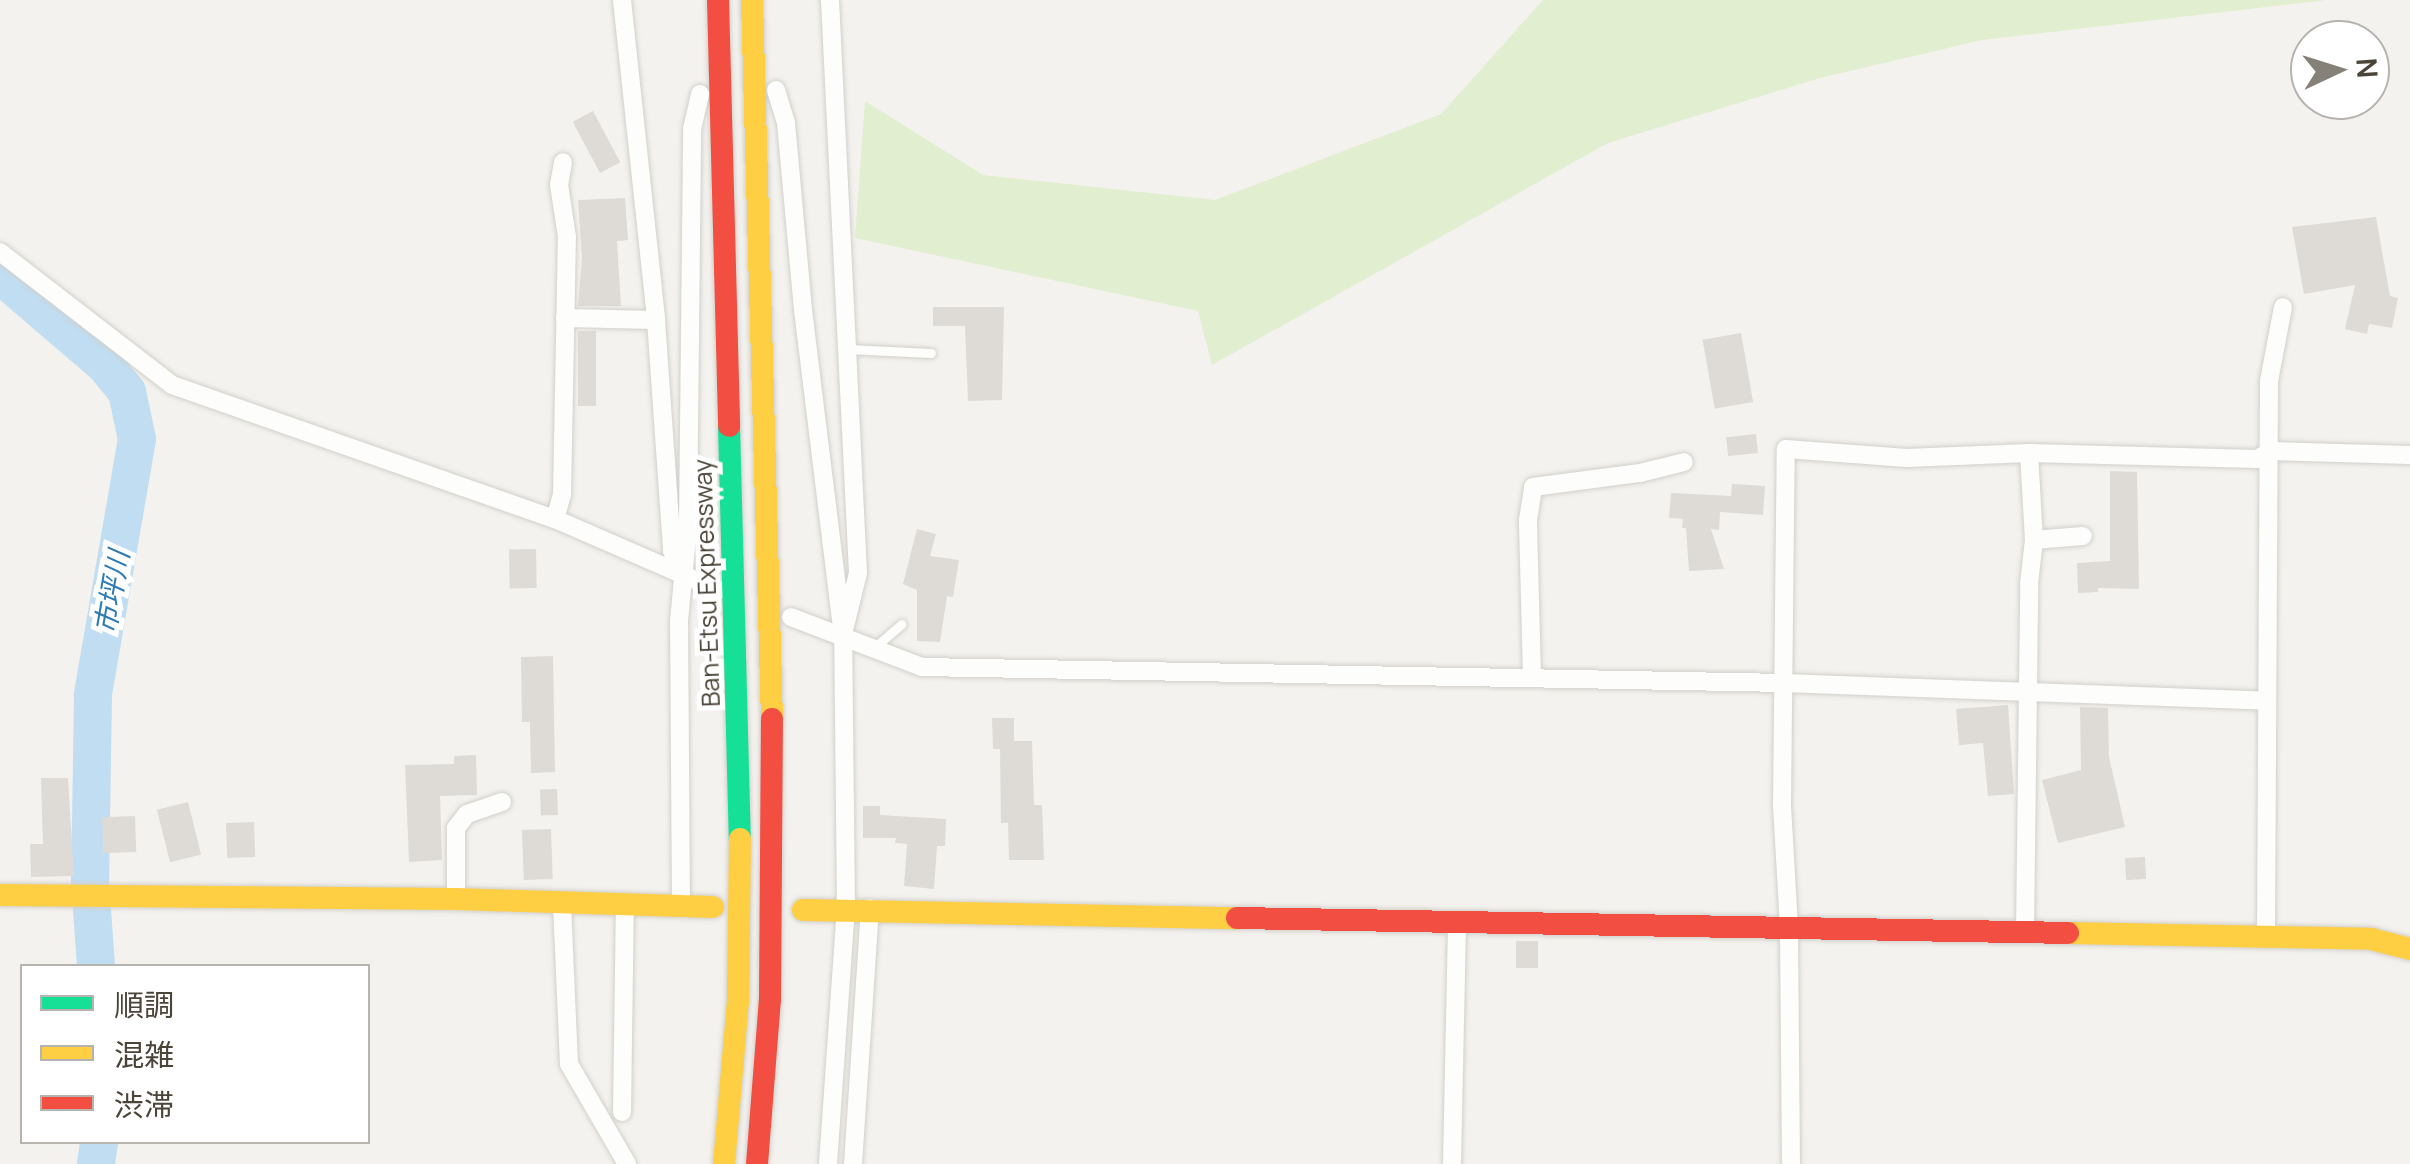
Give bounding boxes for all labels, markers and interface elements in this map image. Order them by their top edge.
north arrow [2290,20,2390,120]
text: N [2348,57,2388,79]
street label: Ban-Etsu Expressway [688,459,726,707]
water label: 市坪川 [87,548,135,636]
legend [20,964,370,1144]
text: 順調 [114,984,174,1025]
text: 混雑 [114,1034,174,1075]
text: 渋滞 [114,1084,174,1125]

